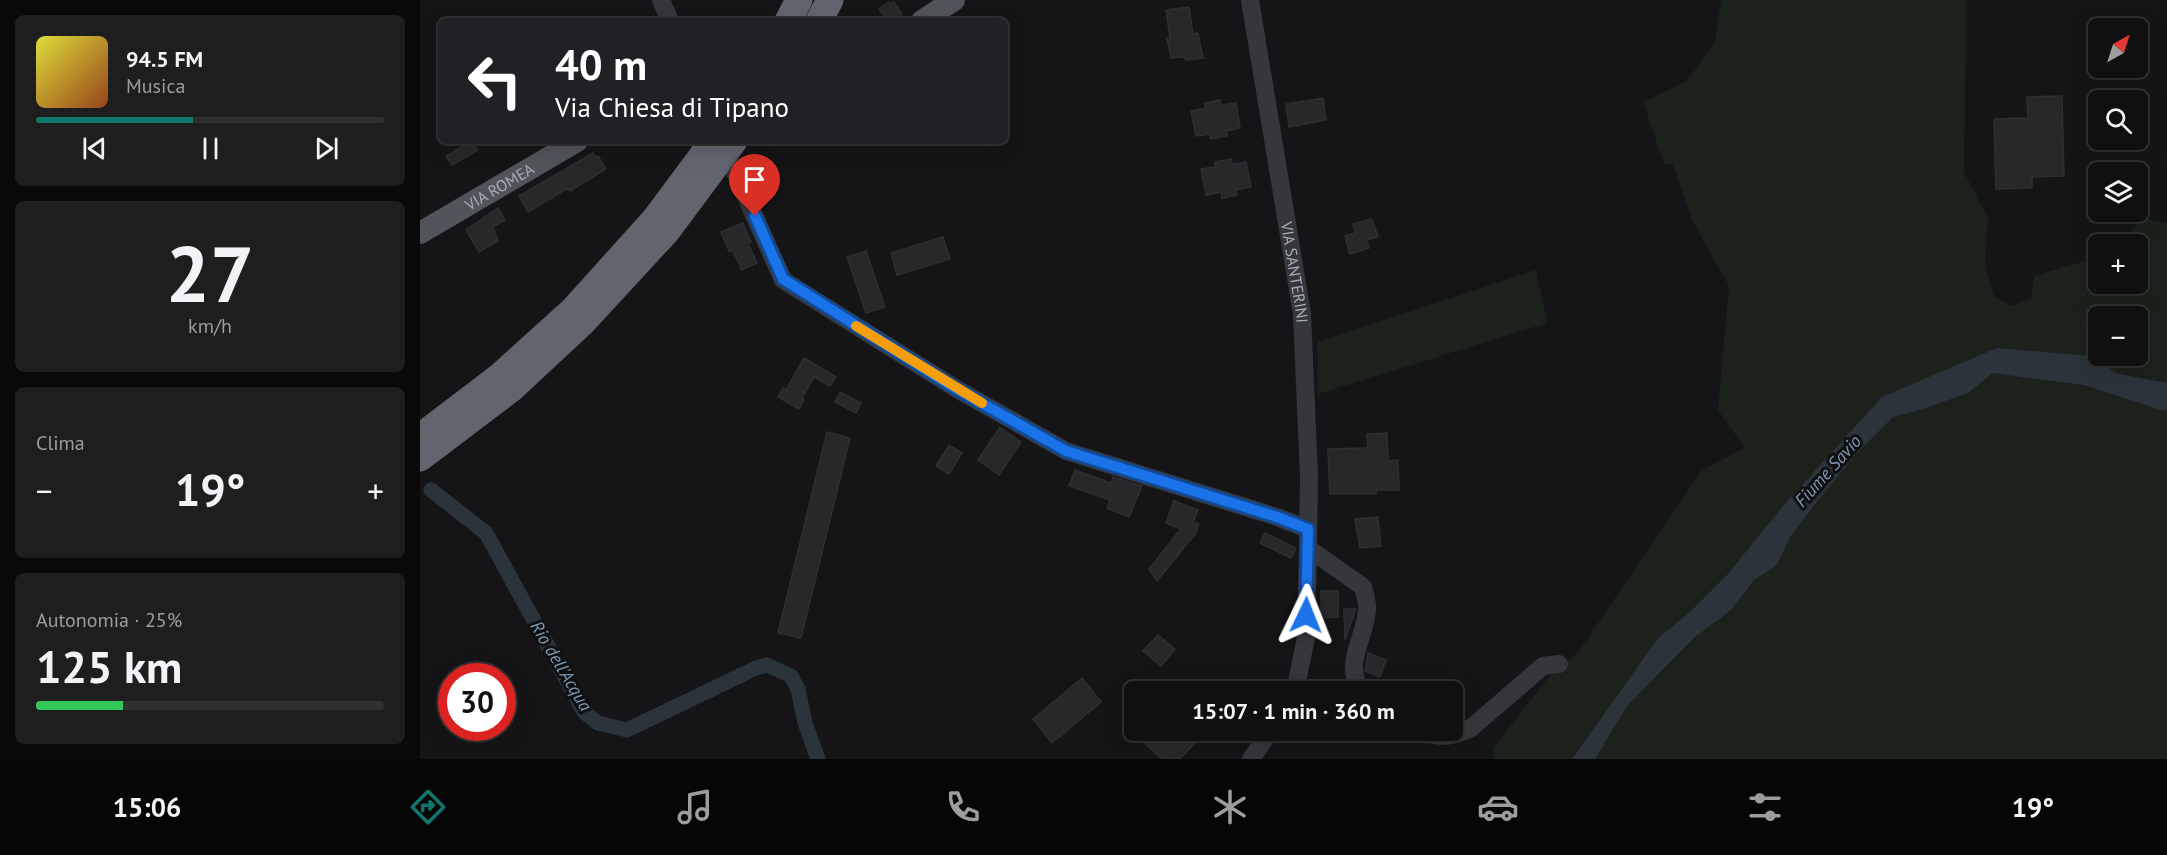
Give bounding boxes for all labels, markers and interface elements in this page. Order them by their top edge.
north arrow [2088,18,2148,78]
map controls [2088,18,2148,366]
text: 40 m [555,37,647,92]
icon: left [456,42,534,120]
text: 94.5 FM [126,45,203,73]
text: Musica [126,73,185,99]
text: Via Chiesa di Tipano [555,90,789,124]
button: search [2088,90,2148,150]
icon: previous [78,132,111,165]
icon: pause [194,132,227,165]
icon: next [310,132,343,165]
pin [729,154,780,216]
street label: VIA ROMEA [460,158,538,215]
button: layers [2088,162,2148,222]
icon: arrive [738,163,771,196]
street label: VIA SANTERINI [1277,219,1313,323]
text: 27 [166,223,254,324]
button: + [2088,234,2148,294]
button: − [2088,306,2148,366]
text: km/h [188,313,232,339]
text: Clima [36,430,85,456]
water label: Fiume Savio [1789,430,1866,511]
text: 19° [175,460,245,518]
text: − [36,469,53,512]
text: + [367,469,384,512]
position arrow [1274,583,1338,647]
text: Autonomia · 25% [36,607,182,633]
water label: Rio dell'Acqua [526,616,597,715]
text: 125 km [36,637,182,695]
speed limit sign: 30 [438,663,516,741]
text: 15:07 · 1 min · 360 m [1192,697,1395,725]
icon: directions [407,786,449,828]
icon: music [674,786,716,828]
icon: phone [942,786,984,828]
icon: climate [1209,786,1251,828]
icon: car [1477,786,1519,828]
icon: filters [1744,786,1786,828]
text: 15:06 [113,790,181,824]
text: 19° [2012,790,2054,824]

